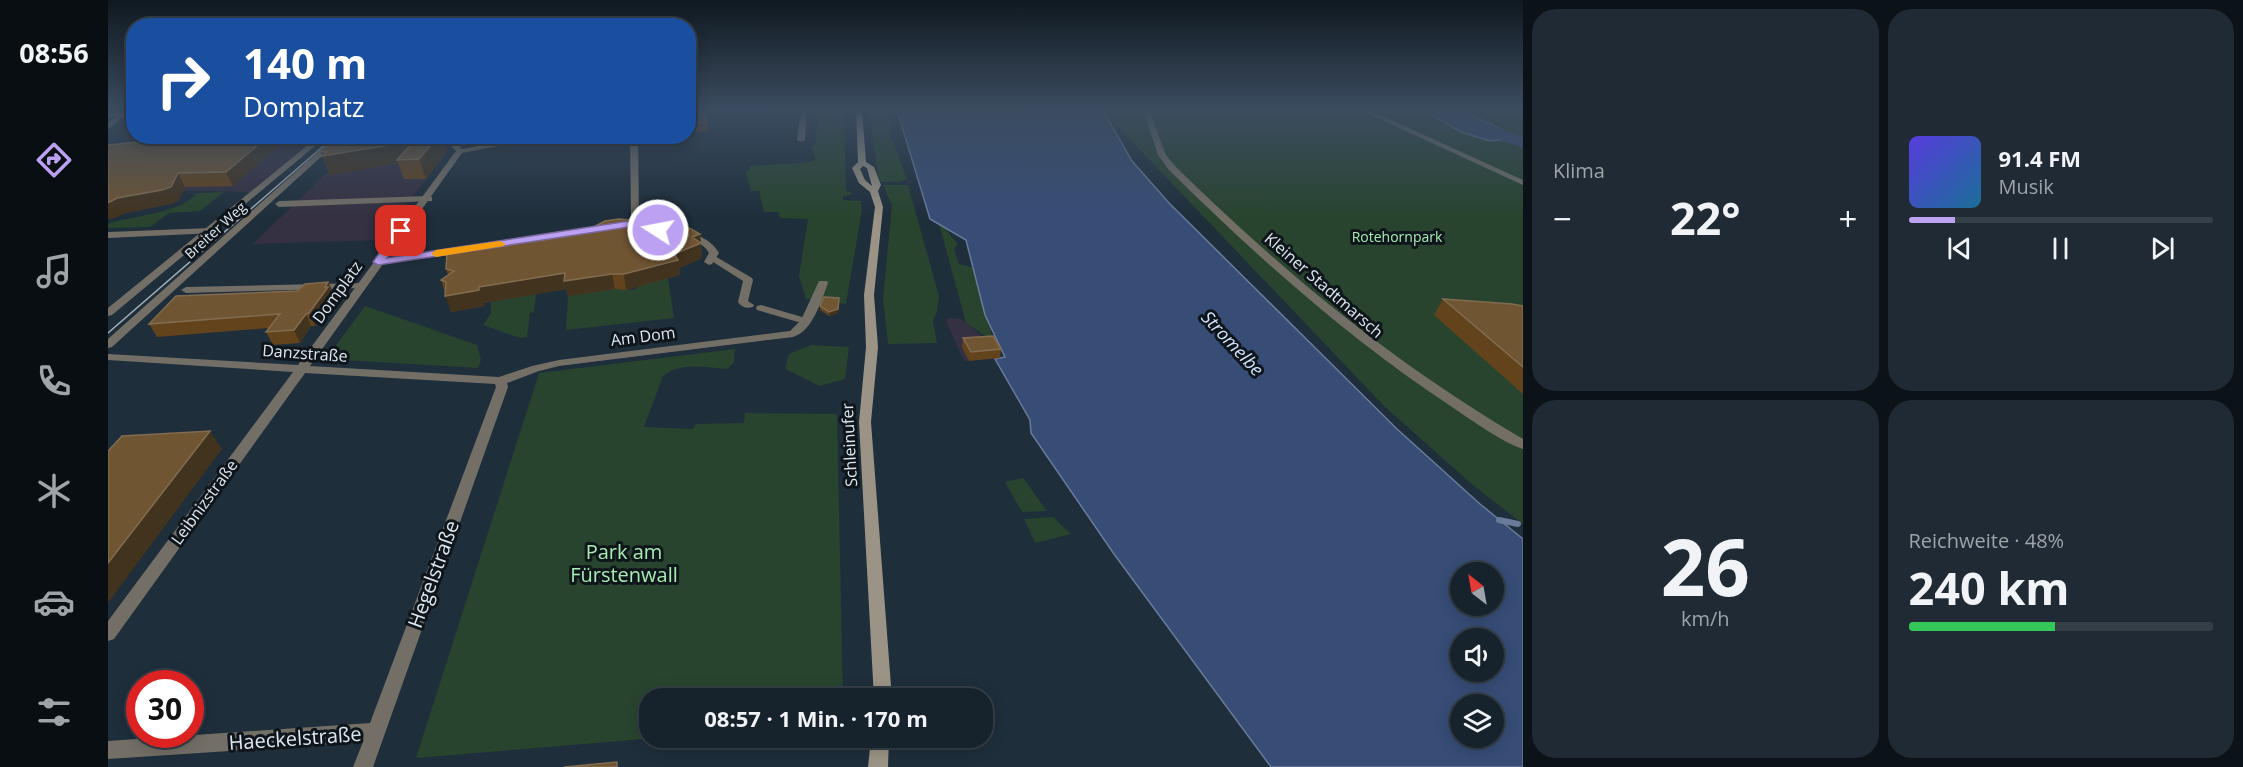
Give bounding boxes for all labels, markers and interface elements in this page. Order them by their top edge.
text: 08:56 [19,34,89,71]
text: 140 m [243,34,367,91]
icon: right [144,42,222,120]
text: Domplatz [243,88,364,125]
icon: directions [33,139,75,181]
text: 91.4 FM [1999,143,2081,173]
text: Klima [1553,157,1605,184]
text: Musik [1999,173,2054,200]
text: 22° [1670,187,1741,248]
text: − [1553,196,1572,241]
text: + [1839,196,1857,241]
street label: Breiter Weg [180,197,250,263]
position arrow [626,198,690,262]
pin [375,205,426,256]
icon: arrive [384,214,417,247]
street label: Kleiner Stadtmarsch [1260,227,1388,343]
park label: Rotehornpark [1352,227,1443,246]
icon: previous [1943,232,1976,265]
icon: pause [2044,232,2077,265]
icon: next [2146,232,2179,265]
icon: music [33,250,75,292]
street label: Domplatz [307,256,367,328]
water label: Stromelbe [1197,305,1269,381]
street label: Am Dom [609,321,677,351]
street label: Danzstraße [262,339,348,367]
icon: phone [33,360,75,402]
street label: Schleinufer [836,402,862,487]
street label: Leibnizstraße [166,455,242,549]
icon: climate [33,470,75,512]
text: 26 [1661,513,1750,619]
street label: Hegelstraße [401,516,465,632]
text: Reichweite · 48% [1909,527,2064,554]
park label: Park am Fürstenwall [570,538,678,588]
text: 240 km [1909,557,2069,618]
north arrow [1450,562,1504,616]
map controls [1450,562,1504,748]
icon: car [33,581,75,623]
text: km/h [1681,605,1730,632]
button: sound [1450,628,1504,682]
speed limit sign: 30 [126,670,204,748]
icon: filters [33,691,75,733]
button: layers [1450,694,1504,748]
text: 08:57 · 1 Min. · 170 m [704,703,928,733]
street label: Haeckelstraße [228,720,362,756]

